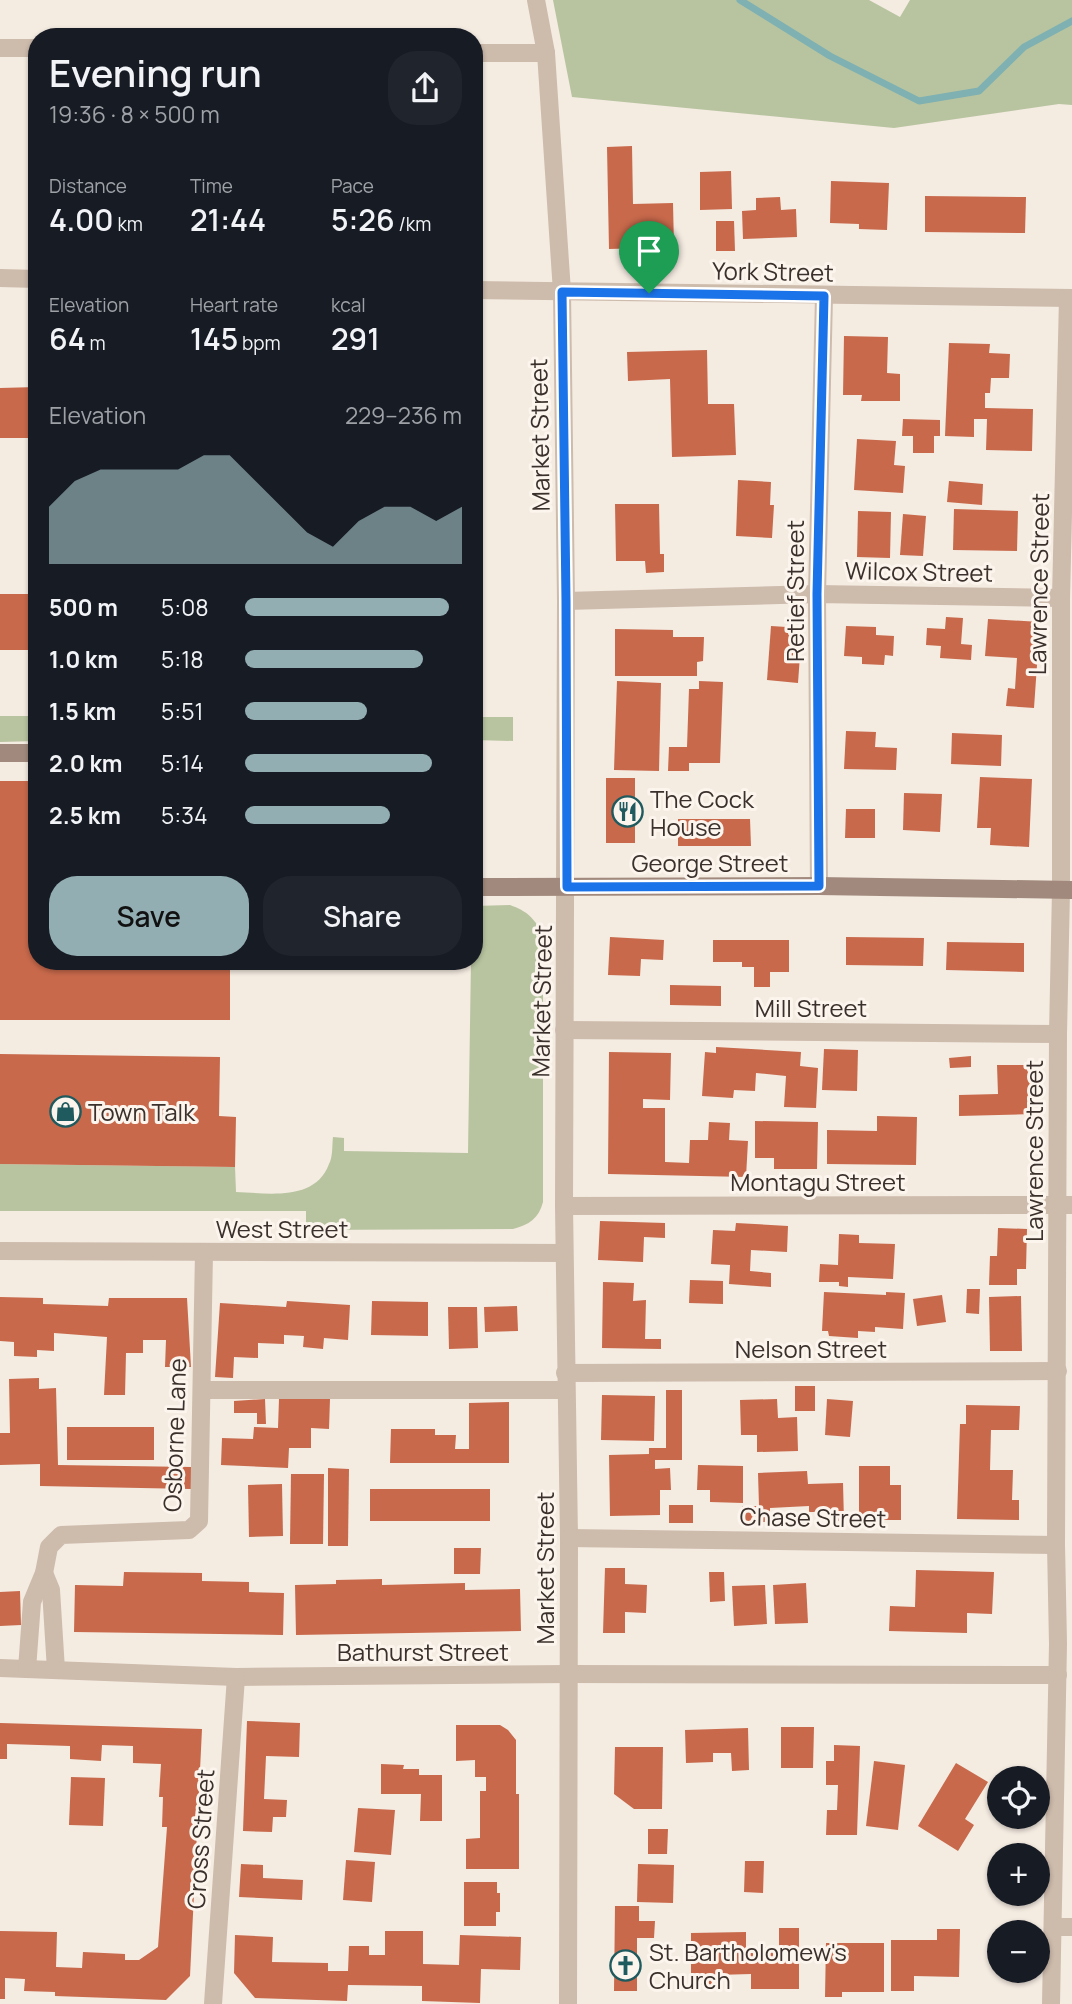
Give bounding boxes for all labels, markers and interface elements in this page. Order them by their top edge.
text: Evening run [49,46,262,98]
button: share [388,51,462,125]
text: 19:36 · 8 × 500 m [49,98,220,130]
text: Distance [49,173,127,199]
text: Time [190,173,233,199]
text: Pace [331,173,374,199]
text: 4.00 [49,199,114,240]
text: 21:44 [190,199,266,240]
text: 5:26 [331,199,395,240]
text: km [114,211,143,237]
text: /km [395,211,431,237]
pin [619,221,679,293]
icon: arrive [630,232,668,270]
street label: York Street [712,253,834,289]
text: Elevation [49,292,129,318]
text: Heart rate [190,292,278,318]
text: kcal [331,292,366,318]
text: 64 [49,318,86,359]
text: 145 [190,318,238,359]
text: 291 [331,318,380,359]
text: m [86,330,106,356]
text: bpm [238,330,281,356]
street label: Market Street [521,358,557,512]
text: Elevation [49,399,146,431]
text: 229–236 m [345,399,462,431]
street label: Lawrence Street [1020,493,1056,675]
street label: Retief Street [778,520,811,662]
street label: Wilcox Street [845,553,993,589]
text: 500 m [49,591,118,623]
text: 5:08 [161,591,209,623]
text: 1.0 km [49,643,118,675]
text: 5:18 [161,643,203,675]
text: 1.5 km [49,695,116,727]
text: 5:51 [161,695,203,727]
text: 2.0 km [49,747,122,779]
text: 5:14 [161,747,204,779]
place label: The Cock House [650,782,755,843]
restaurant icon: The Cock House [610,795,644,829]
text: 2.5 km [49,799,121,831]
text: 5:34 [161,799,207,831]
street label: George Street [632,846,788,879]
button: Save [49,876,249,956]
button: Share [263,876,462,956]
street label: Market Street [523,924,559,1078]
street label: Mill Street [755,991,867,1024]
street label: Lawrence Street [1017,1060,1050,1242]
shop icon: Town Talk [48,1094,82,1128]
place label: Town Talk [88,1095,196,1128]
street label: Montagu Street [730,1165,906,1198]
street label: West Street [216,1212,348,1245]
street label: Nelson Street [735,1332,887,1365]
street label: Osborne Lane [155,1358,193,1512]
street label: Market Street [528,1492,561,1644]
street label: Chase Street [739,1499,887,1535]
street label: Bathurst Street [337,1635,509,1668]
map controls [987,1766,1050,1983]
button: locate [987,1766,1050,1829]
street label: Cross Street [179,1768,221,1910]
button: + [987,1843,1050,1906]
button: − [987,1920,1050,1983]
place label: St. Bartholomew's Church [649,1935,847,1996]
church icon: St. Bartholomew's Church [609,1948,643,1982]

